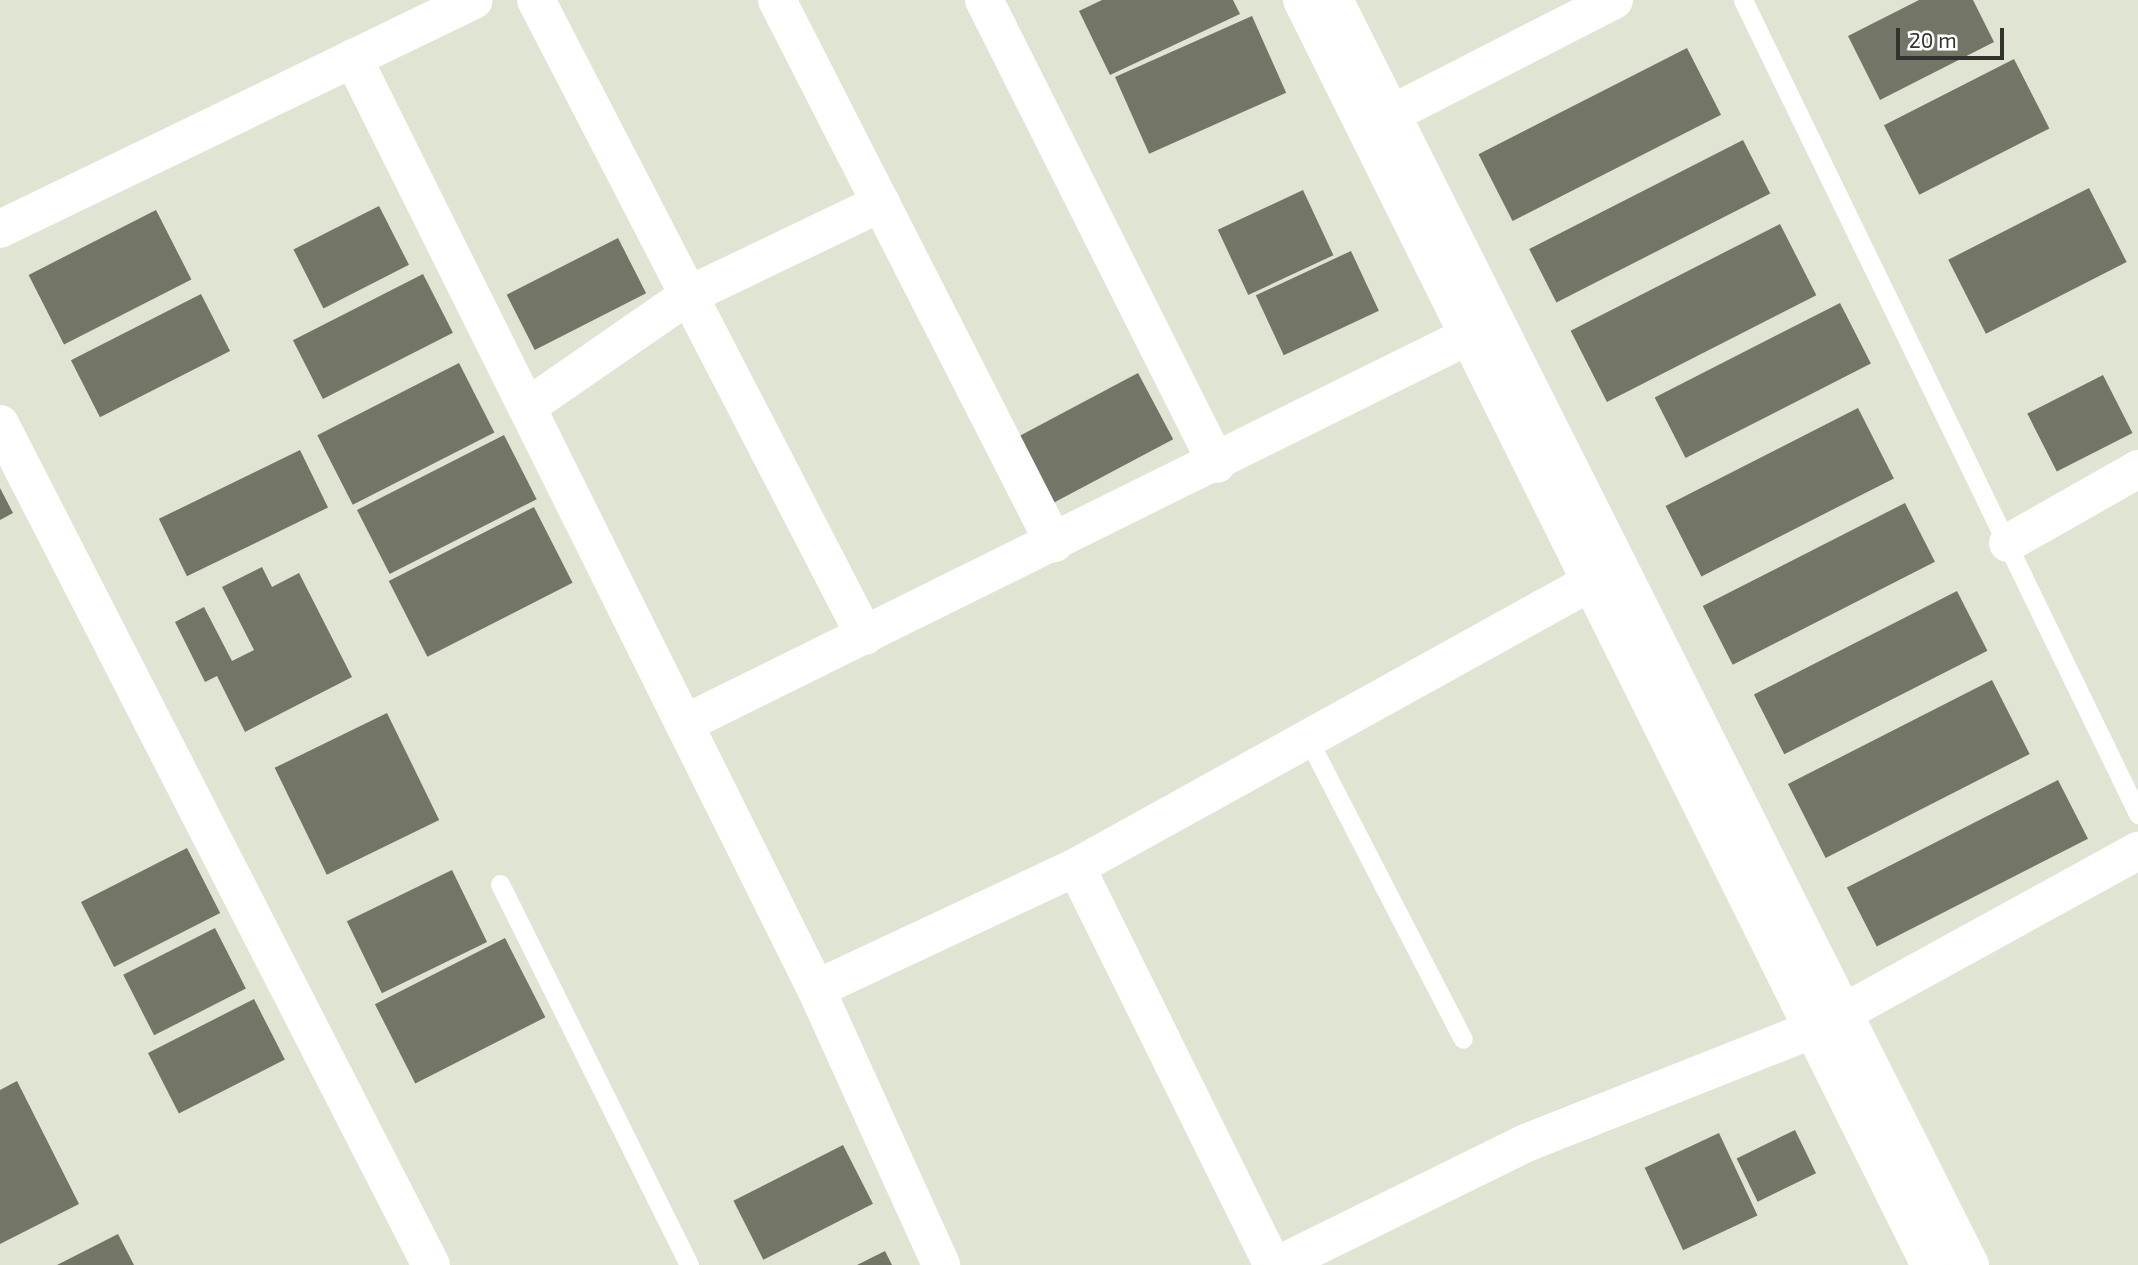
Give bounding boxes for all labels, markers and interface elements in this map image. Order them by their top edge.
scale bar [1900,14,2008,58]
text: 20 m [1909,27,1957,52]

